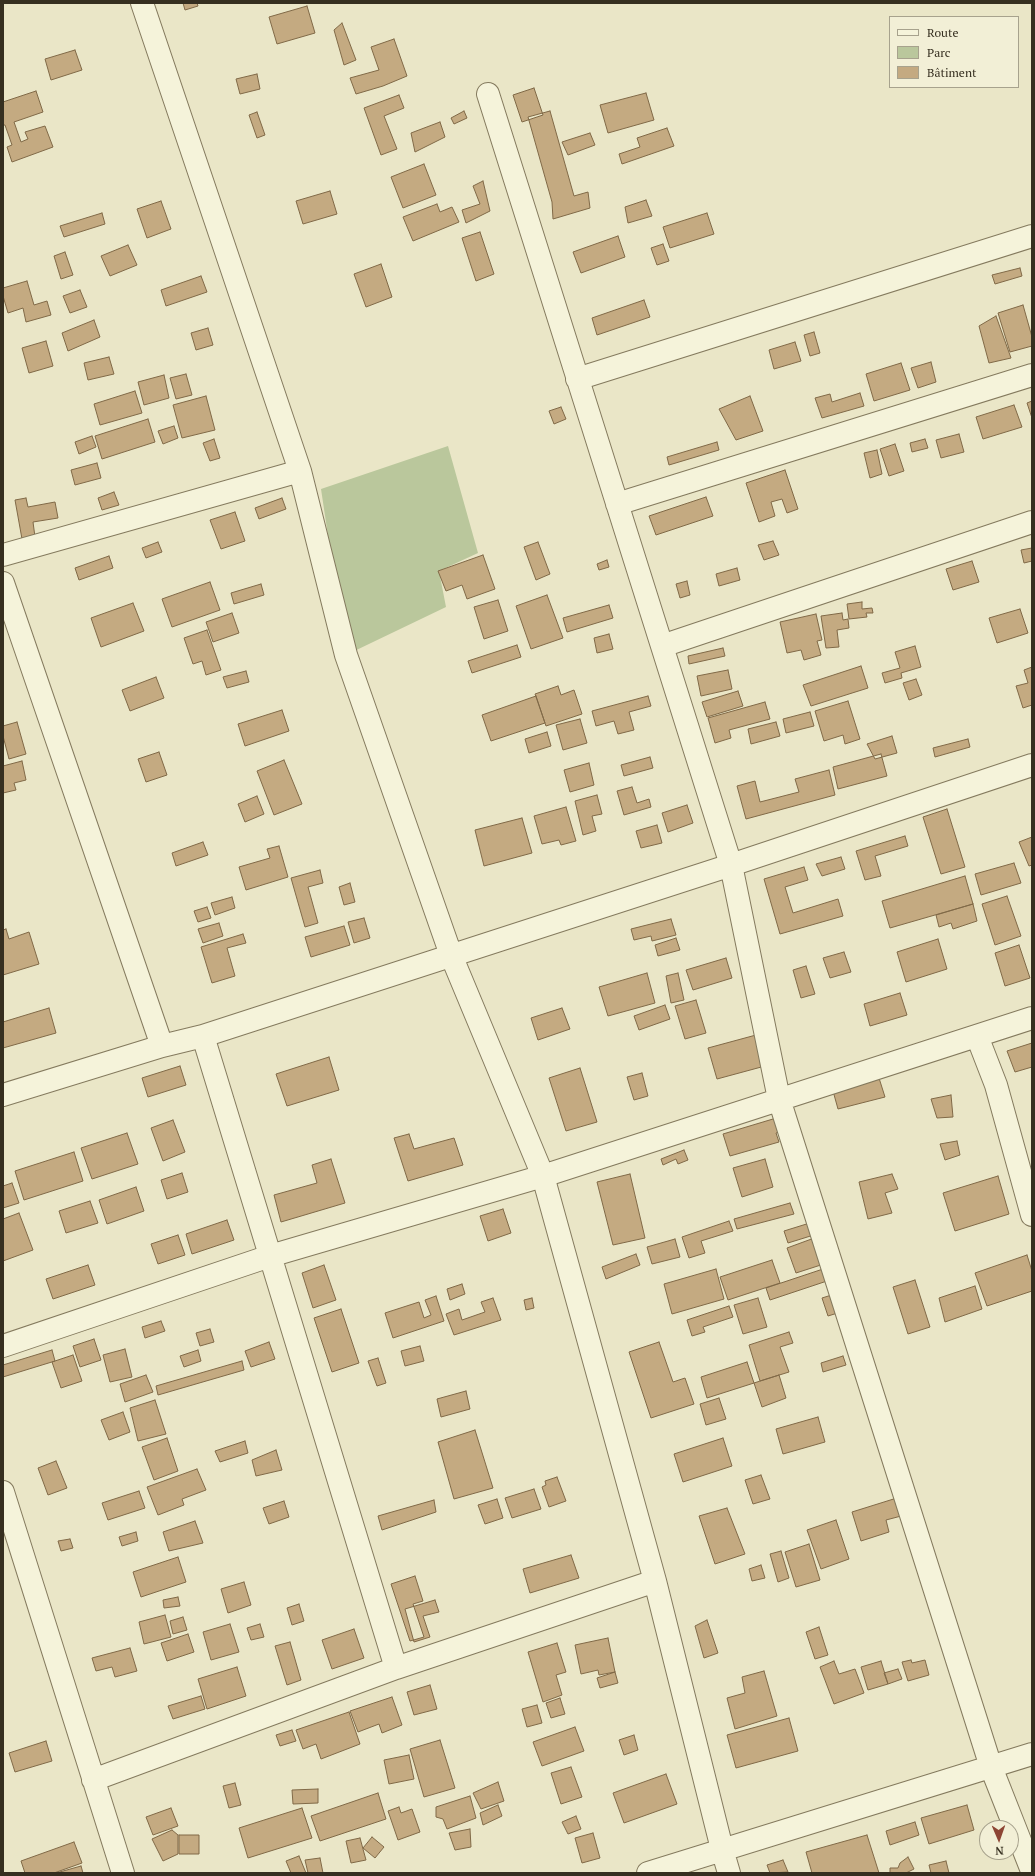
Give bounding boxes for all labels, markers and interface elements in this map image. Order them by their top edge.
legend [889,16,1019,88]
text: Route [927,25,958,40]
text: Parc [927,45,950,60]
text: Bâtiment [927,65,976,80]
north arrow [979,1820,1019,1860]
text: N [995,1844,1004,1858]

